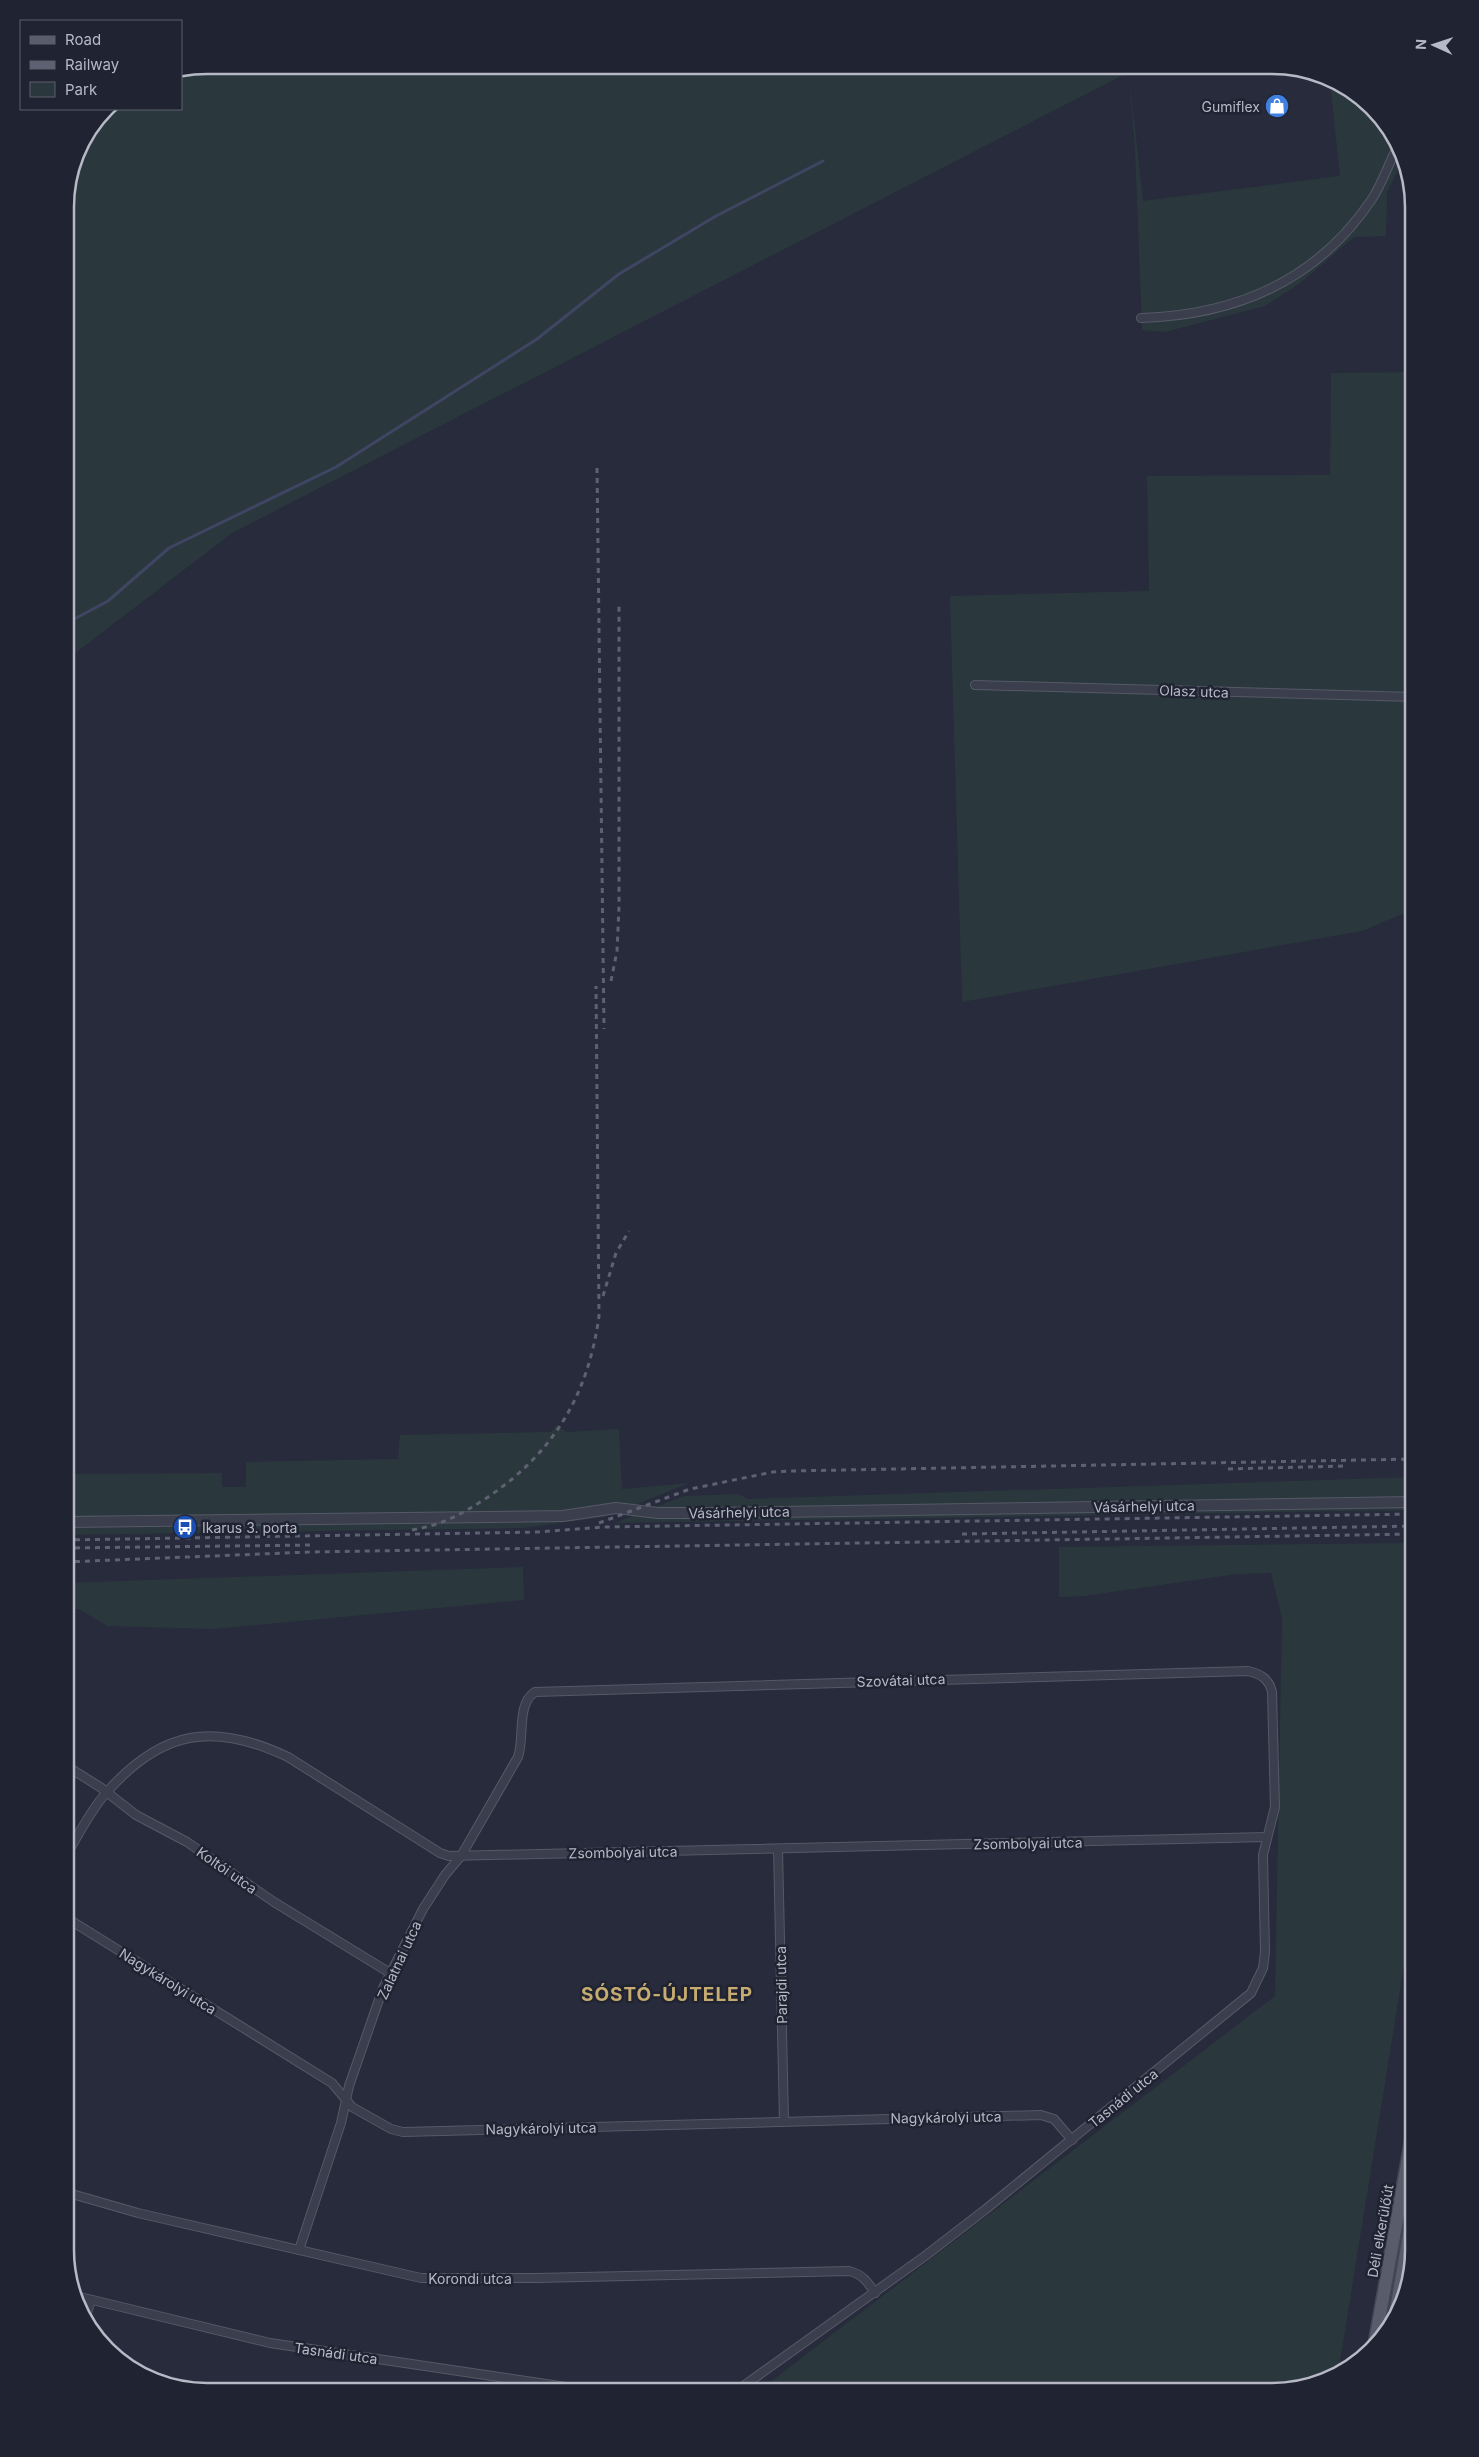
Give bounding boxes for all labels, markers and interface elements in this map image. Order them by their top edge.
legend [20,20,182,110]
north arrow [1409,20,1459,70]
text: Road [65,30,101,49]
text: N [1412,39,1429,50]
text: Railway [65,55,120,74]
text: Park [65,80,98,99]
shop icon: Gumiflex [1264,93,1290,119]
place label: Gumiflex [1202,98,1260,115]
street label: Olasz utca [1159,681,1229,701]
street label: Vásárhelyi utca [1093,1497,1195,1515]
street label: Vásárhelyi utca [688,1503,790,1521]
bus stop icon: Ikarus 3. porta [172,1514,198,1540]
place label: Ikarus 3. porta [202,1519,297,1536]
street label: Szovátai utca [856,1670,946,1690]
street label: Zsombolyai utca [973,1834,1083,1852]
street label: Koltói utca [194,1843,260,1897]
street label: Zsombolyai utca [568,1843,678,1861]
street label: Zalatnai utca [373,1918,425,2002]
street label: Nagykárolyi utca [116,1944,220,2018]
street label: Parajdi utca [772,1946,790,2024]
district label: SÓSTÓ-ÚJTELEP [581,1983,753,2006]
street label: Tasnádi utca [1085,2065,1161,2131]
street label: Nagykárolyi utca [890,2108,1002,2126]
street label: Nagykárolyi utca [485,2119,597,2137]
street label: Déli elkerülőút [1363,2183,1397,2279]
street label: Korondi utca [428,2270,512,2287]
street label: Tasnádi utca [293,2339,379,2367]

